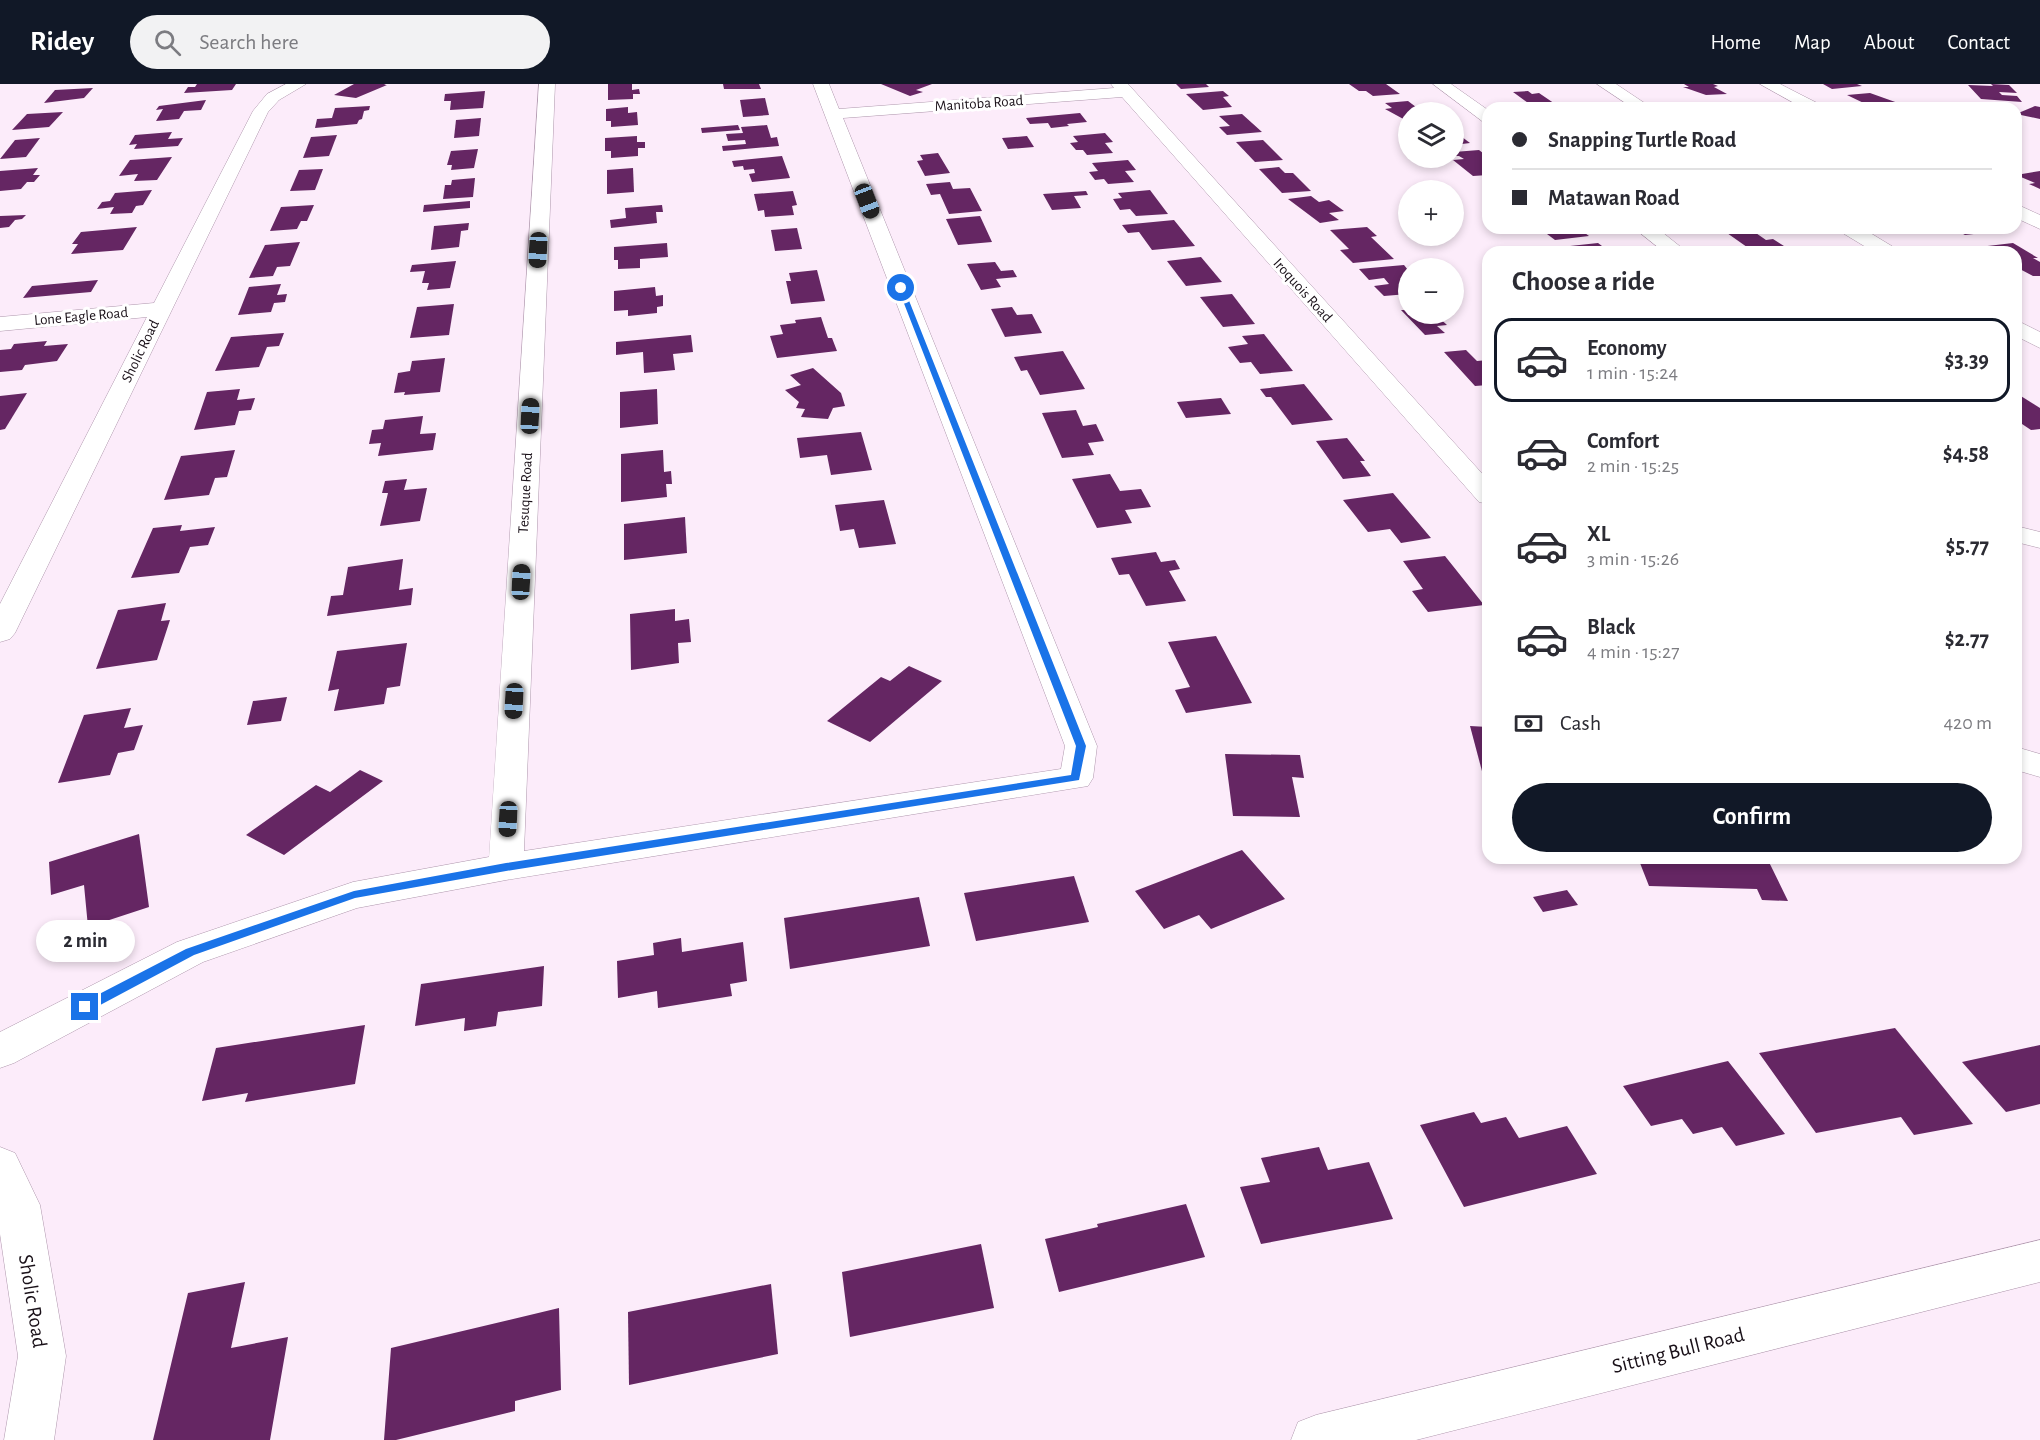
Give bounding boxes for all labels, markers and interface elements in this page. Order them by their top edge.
search box [130,15,550,69]
icon: search [151,26,184,59]
text: Ridey [30,28,94,56]
text: Search here [199,31,299,53]
text: Home [1710,32,1761,53]
text: Map [1794,32,1831,53]
text: About [1864,32,1914,53]
text: Contact [1947,32,2010,53]
street label: Manitoba Road [934,93,1024,114]
map controls [1398,102,1464,324]
button: layers [1398,102,1464,168]
text: Snapping Turtle Road [1548,129,1736,151]
button: + [1398,180,1464,246]
car [852,181,882,221]
text: Matawan Road [1548,187,1680,209]
car [528,232,548,268]
street label: Iroquois Road [1270,256,1335,325]
button: − [1398,258,1464,324]
text: Choose a ride [1512,268,1655,295]
route start [887,274,914,301]
street label: Lone Eagle Road [33,305,129,328]
street label: Sholic Road [119,317,162,385]
icon: car [1515,333,1569,387]
text: Economy [1587,337,1667,359]
text: $3.39 [1944,349,1989,371]
text: 1 min · 15:24 [1587,363,1678,383]
car [520,398,540,434]
icon: car [1515,426,1569,480]
text: Comfort [1587,430,1659,452]
text: $4.58 [1943,442,1989,464]
street label: Tesuque Road [516,452,535,534]
text: 2 min · 15:25 [1587,456,1679,476]
icon: car [1515,519,1569,573]
text: XL [1587,523,1610,545]
text: $5.77 [1946,535,1989,557]
text: 3 min · 15:26 [1587,549,1679,569]
car [511,564,531,600]
icon: car [1515,612,1569,666]
text: Black [1587,616,1635,638]
text: $2.77 [1945,628,1989,650]
text: 4 min · 15:27 [1587,642,1680,662]
car [504,683,524,719]
icon: cash [1512,707,1545,740]
text: Cash [1560,712,1601,734]
text: 420 m [1943,713,1992,733]
button: Confirm [1512,783,1992,852]
car [498,801,518,837]
callout: 2 min [36,920,134,962]
text: 2 min [63,931,108,951]
route end [71,993,98,1020]
street label: Sholic Road [15,1253,50,1350]
street label: Sitting Bull Road [1610,1324,1747,1377]

